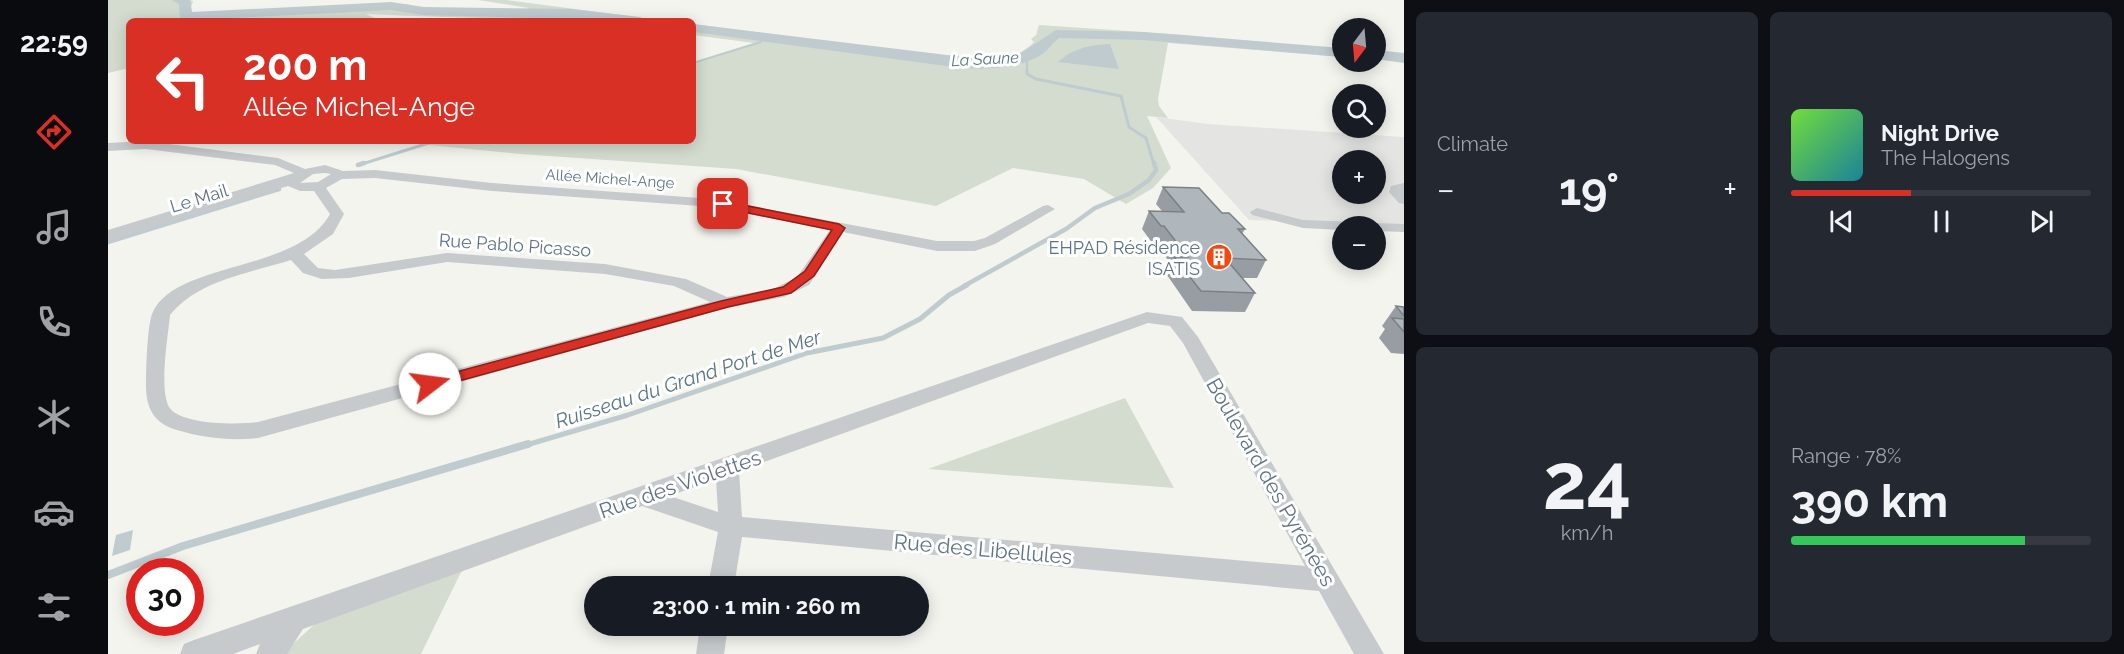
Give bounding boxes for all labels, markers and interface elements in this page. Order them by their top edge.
north arrow [1332,18,1386,72]
map controls [1332,18,1386,270]
text: 22:59 [20,27,88,58]
text: 200 m [243,41,367,90]
icon: left [144,42,222,120]
water label: La Saune [951,48,1020,70]
button: search [1332,84,1386,138]
text: Allée Michel-Ange [243,91,475,122]
icon: directions [33,111,75,153]
text: Night Drive [1881,120,1999,146]
text: Climate [1437,132,1508,156]
text: The Halogens [1881,146,2010,170]
button: + [1332,150,1386,204]
text: 19° [1559,163,1619,216]
street label: Allée Michel-Ange [545,166,675,192]
text: − [1437,170,1455,209]
text: + [1723,170,1737,209]
pin [697,178,748,229]
street label: Le Mail [167,179,231,217]
icon: arrive [706,187,739,220]
icon: previous [1825,205,1858,238]
icon: pause [1925,205,1958,238]
icon: next [2025,205,2058,238]
icon: music [33,206,75,248]
button: − [1332,216,1386,270]
street label: Rue Pablo Picasso [438,229,592,261]
place label: EHPAD Résidence ISATIS [1049,237,1200,279]
building icon: EHPAD Résidence ISATIS [1204,242,1234,272]
icon: phone [33,301,75,343]
water label: Ruisseau du Grand Port de Mer [552,324,825,433]
position arrow [398,352,462,416]
street label: Boulevard des Pyrénées [1201,373,1341,591]
icon: climate [33,396,75,438]
text: 24 [1543,436,1631,527]
text: Range · 78% [1791,444,1901,468]
street label: Rue des Violettes [596,445,764,523]
text: 390 km [1791,475,1948,528]
icon: car [33,491,75,533]
text: km/h [1561,521,1613,545]
street label: Rue des Libellules [893,529,1073,569]
speed limit sign: 30 [126,558,204,636]
icon: filters [33,586,75,628]
text: 23:00 · 1 min · 260 m [652,593,861,619]

